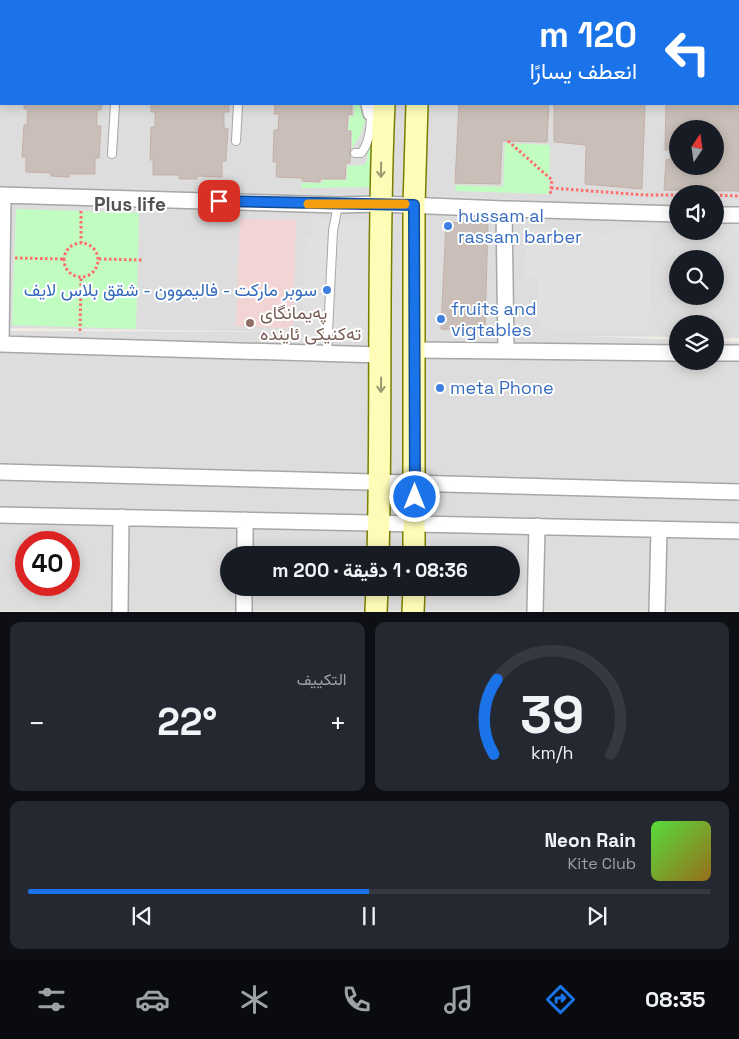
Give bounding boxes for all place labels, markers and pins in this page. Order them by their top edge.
pin [198,180,240,222]
place label: hussam al rassam barber [458,204,582,248]
marker: hussam al rassam barber [442,220,454,232]
place label: سوبر ماركت - فاليموون - شقق بلاس لايف [24,278,317,301]
marker: سوبر ماركت - فاليموون - شقق بلاس لايف [321,284,333,296]
place label: fruits and vigtables [451,297,537,341]
place label: پەیمانگای تەکنیکی ئایندە [260,301,361,345]
marker: fruits and vigtables [435,313,447,325]
marker: پەیمانگای تەکنیکی ئایندە [244,317,256,329]
place label: meta Phone [450,376,554,399]
marker: meta Phone [434,382,446,394]

